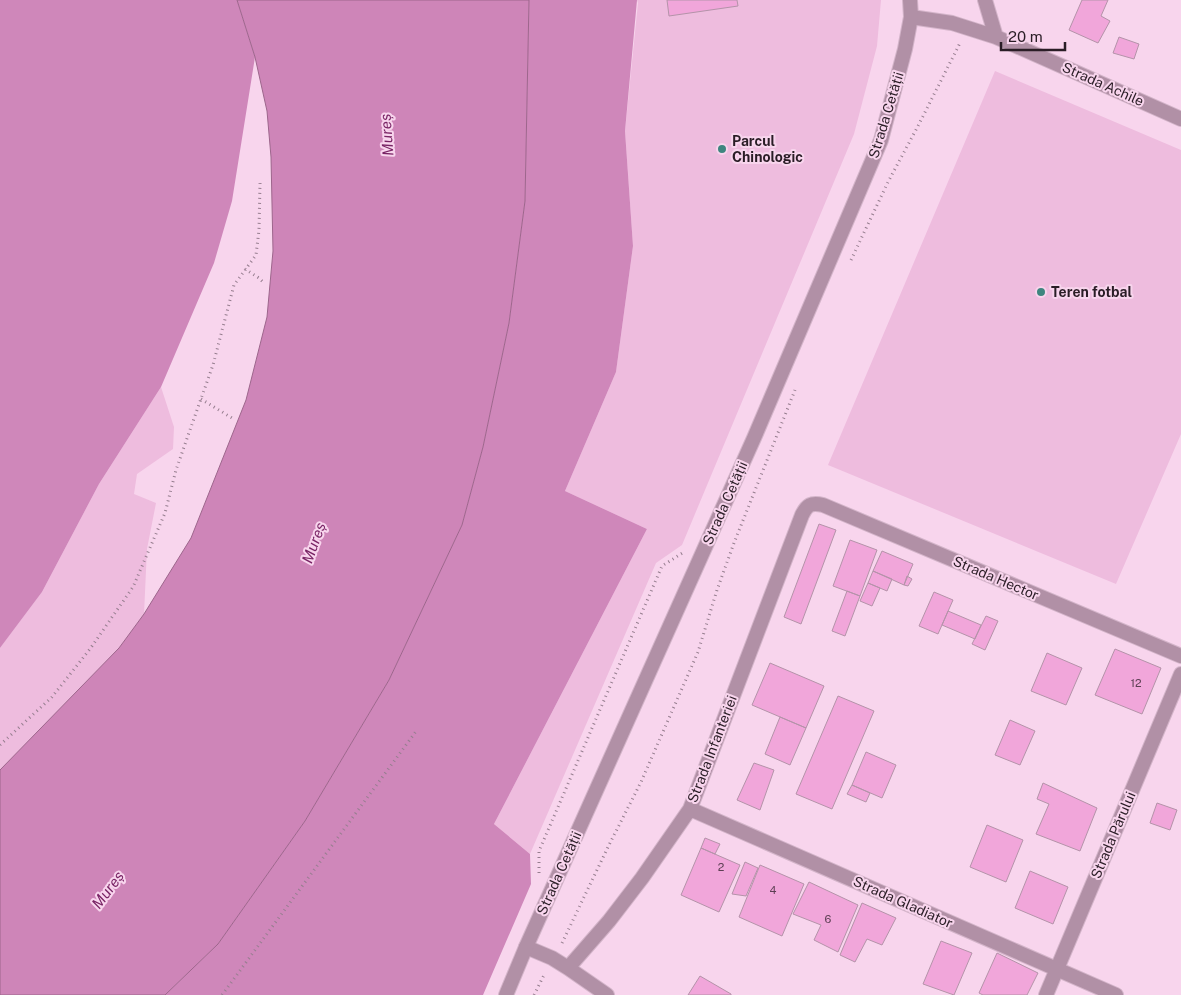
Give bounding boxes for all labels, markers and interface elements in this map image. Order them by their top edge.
scale bar [1001,20,1065,52]
text: 20 m [1008,28,1043,45]
street label: Strada Achile [1060,59,1146,109]
street label: Strada Cetății [865,70,907,160]
water label: Mureș [377,113,396,157]
place label: Parcul Chinologic [732,133,803,165]
marker: Parcul Chinologic [716,143,728,155]
place label: Teren fotbal [1051,284,1132,300]
marker: Teren fotbal [1035,286,1047,298]
street label: Strada Cetății [699,459,751,547]
water label: Mureș [298,520,329,566]
street label: Strada Hector [951,553,1041,603]
house number: 12 [1130,677,1142,689]
street label: Strada Infanteriei [684,693,740,805]
street label: Strada Părului [1087,789,1139,881]
street label: Strada Cetății [533,829,585,917]
house number: 2 [718,861,725,873]
water label: Mureș [88,868,127,912]
street label: Strada Gladiator [851,873,955,931]
house number: 4 [770,884,777,896]
house number: 6 [825,913,832,925]

